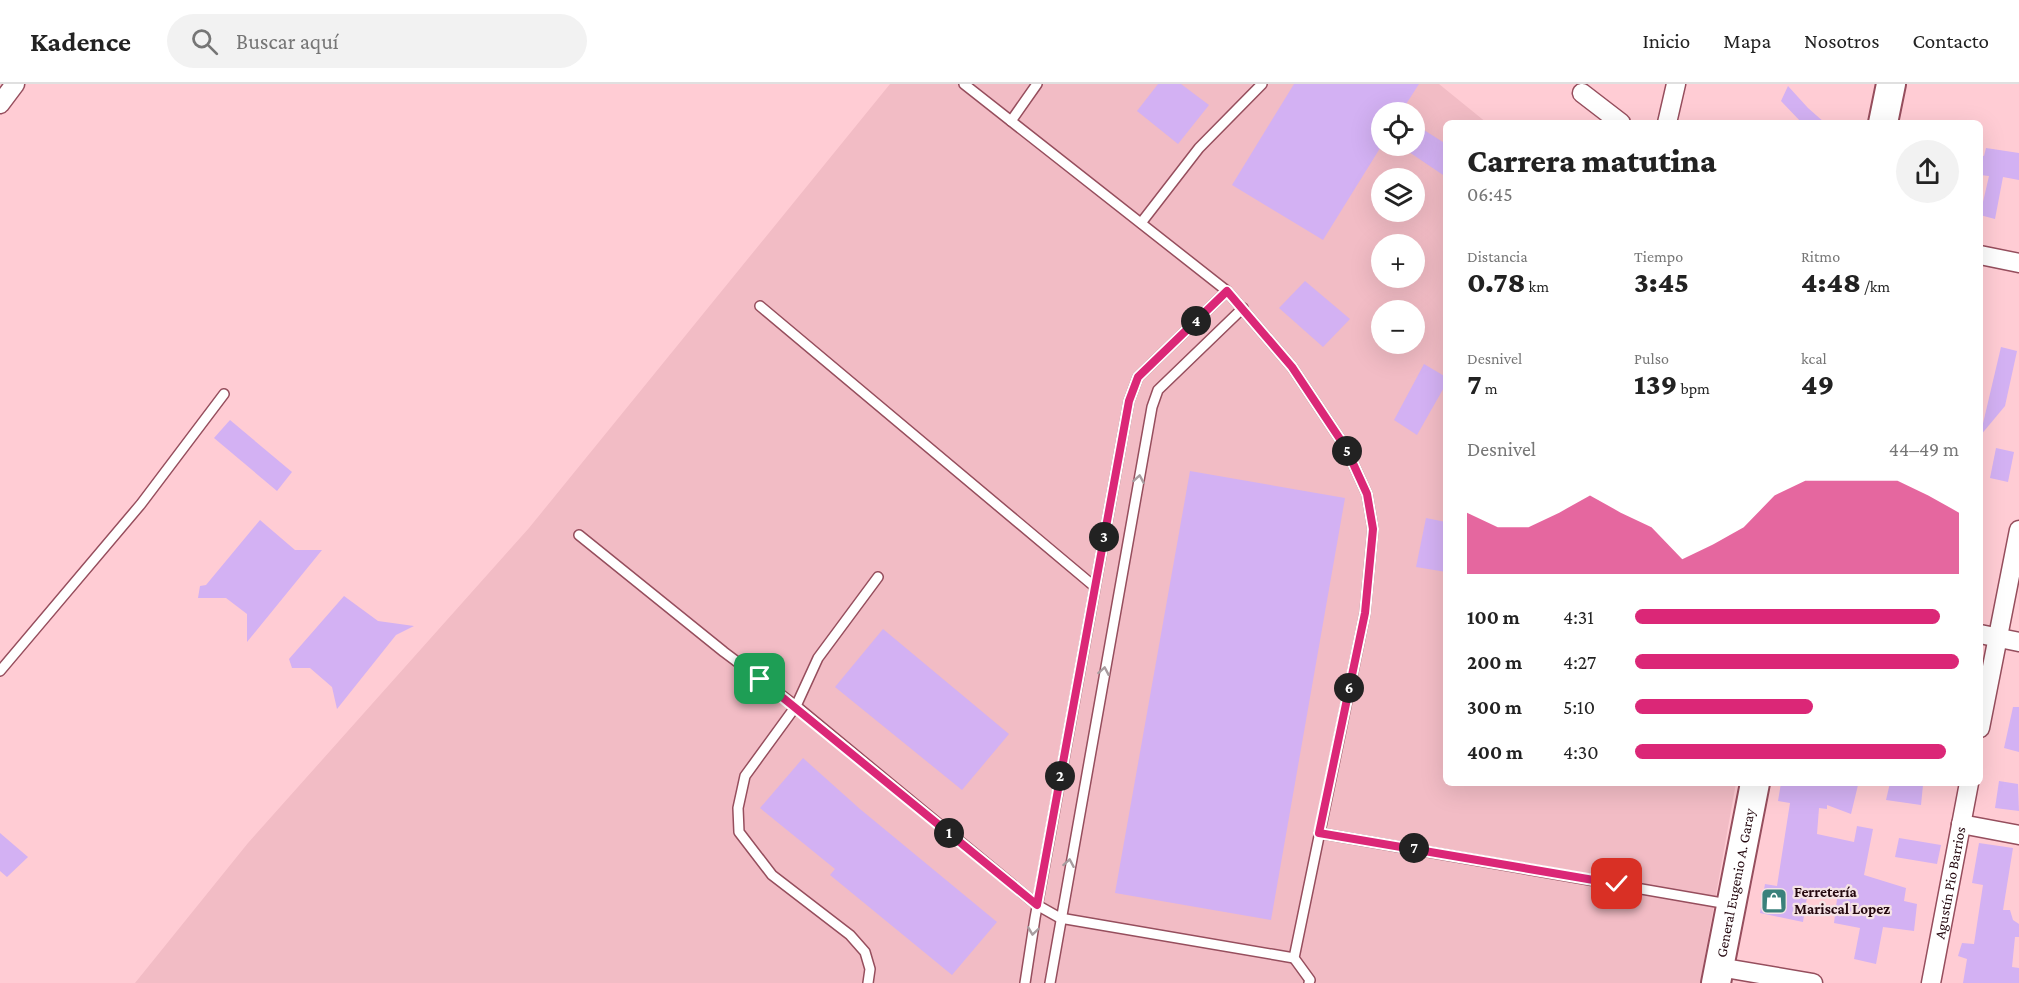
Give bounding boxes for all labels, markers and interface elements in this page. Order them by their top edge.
search box [167,14,587,68]
icon: search [188,25,221,58]
text: Kadence [30,26,131,57]
text: Buscar aquí [236,29,339,54]
text: Inicio [1642,29,1690,53]
text: Mapa [1723,29,1771,53]
text: Nosotros [1804,29,1880,53]
text: Contacto [1913,29,1989,53]
map controls [1371,102,1425,354]
button: locate [1371,102,1425,156]
button: share [1896,140,1959,203]
text: Carrera matutina [1467,142,1717,179]
button: layers [1371,168,1425,222]
text: 06:45 [1467,183,1513,205]
button: + [1371,234,1425,288]
text: Distancia [1467,248,1528,265]
text: Tiempo [1634,248,1683,265]
text: Ritmo [1801,248,1840,265]
text: 0.78 [1467,265,1526,298]
text: 3:45 [1634,265,1689,298]
text: 4:48 [1801,265,1861,298]
text: km [1526,278,1549,295]
text: /km [1861,278,1890,295]
button: − [1371,300,1425,354]
pin: 4 [1181,306,1211,336]
text: 4 [1192,312,1200,329]
text: Desnivel [1467,350,1522,367]
text: Pulso [1634,350,1669,367]
text: kcal [1801,350,1827,367]
text: 7 [1467,367,1482,400]
text: 139 [1634,367,1677,400]
text: 49 [1801,367,1834,400]
text: m [1482,380,1498,397]
text: bpm [1677,380,1710,397]
pin: 5 [1332,436,1362,466]
text: Desnivel [1467,438,1536,460]
text: 44–49 m [1889,438,1959,460]
text: 5 [1343,442,1351,459]
one-way arrow [1132,475,1144,484]
pin: 3 [1089,522,1119,552]
text: 3 [1100,528,1108,545]
text: 100 m [1467,606,1520,628]
text: 4:31 [1563,606,1594,628]
text: 200 m [1467,651,1522,673]
text: 4:27 [1563,651,1596,673]
pin [734,653,785,704]
icon: arrive [743,662,776,695]
one-way arrow [1097,666,1110,676]
pin: 6 [1334,673,1364,703]
text: 6 [1345,679,1353,696]
text: 300 m [1467,696,1522,718]
text: 5:10 [1563,696,1595,718]
text: 400 m [1467,741,1523,763]
text: 4:30 [1563,741,1599,763]
pin: 2 [1045,761,1075,791]
text: 2 [1056,767,1064,784]
street label: General Eugenio A. Garay [1713,807,1759,959]
pin: 1 [934,818,964,848]
text: 1 [946,824,952,841]
street label: Agustín Pio Barrios [1932,825,1969,940]
pin: 7 [1399,833,1429,863]
text: 7 [1410,839,1418,856]
one-way arrow [1063,858,1075,868]
pin [1591,858,1642,909]
icon: check [1600,867,1633,900]
place label: Ferretería Mariscal Lopez [1794,884,1890,917]
shop icon: Ferretería Mariscal Lopez [1759,886,1789,916]
one-way arrow [1027,927,1039,936]

